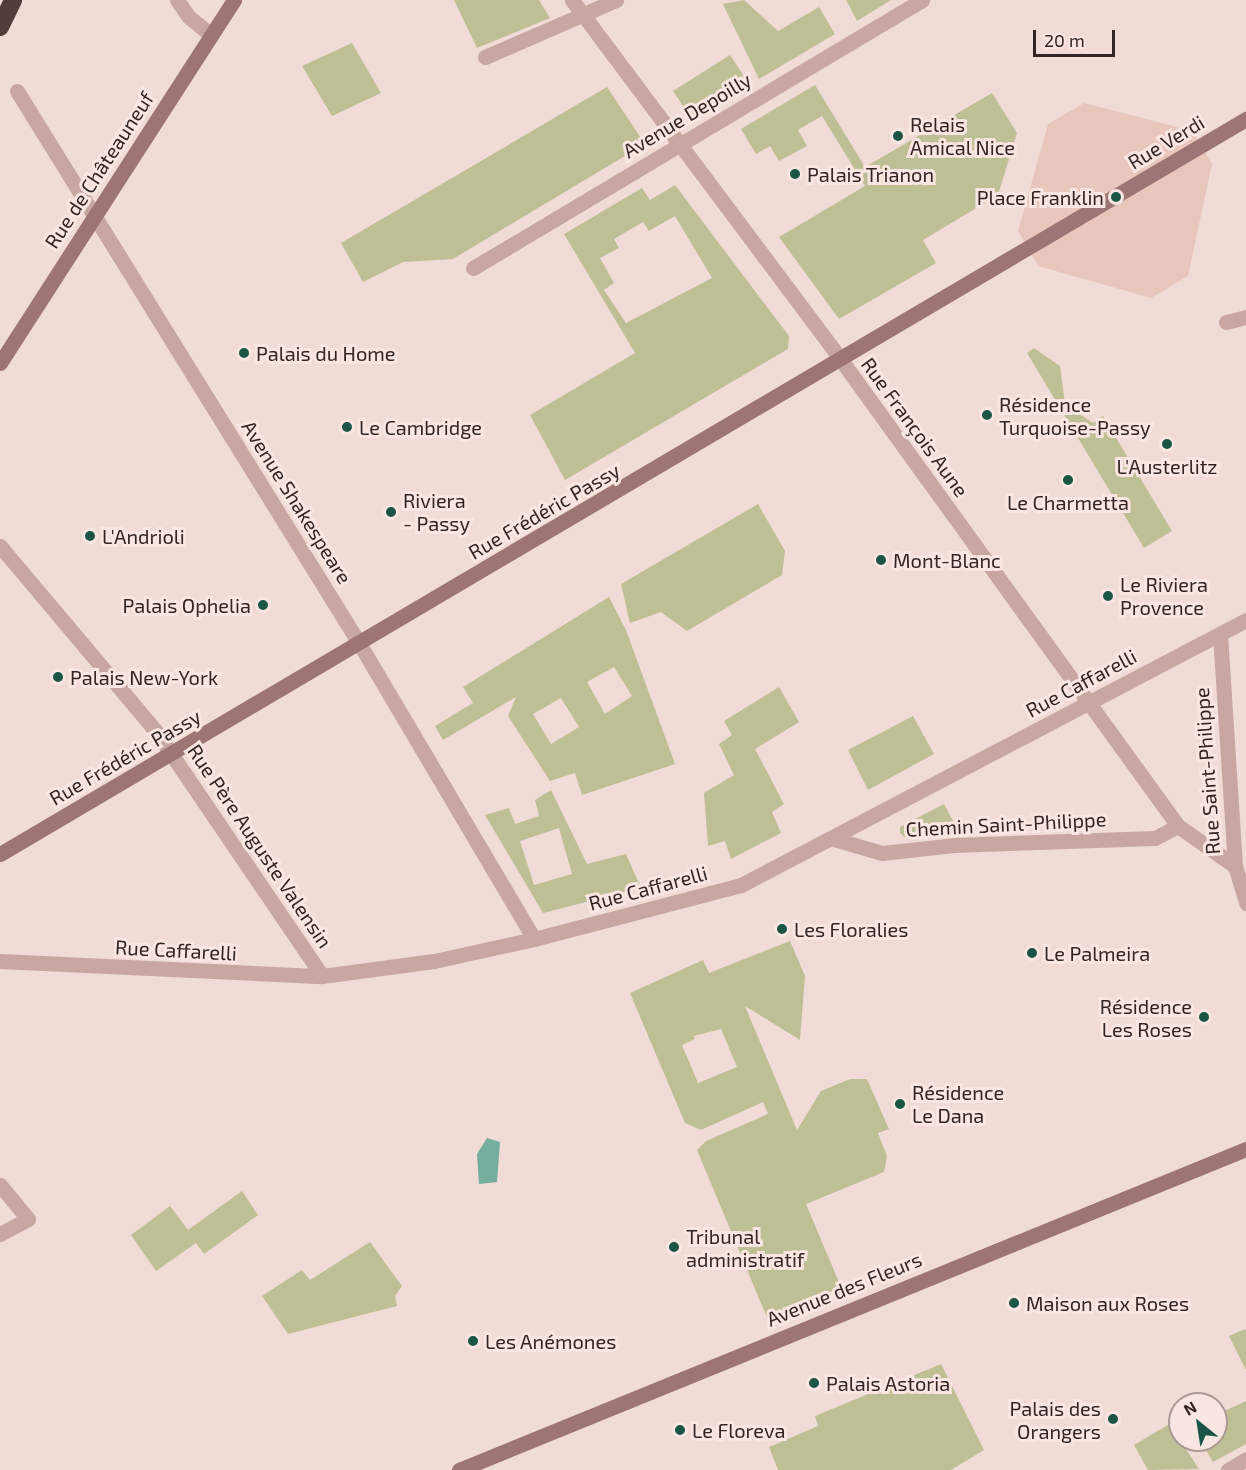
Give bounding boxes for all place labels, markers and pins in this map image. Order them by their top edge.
place label: Relais Amical Nice [910,112,1015,159]
marker: Relais Amical Nice [891,129,905,143]
place label: Palais Trianon [807,162,935,186]
marker: Palais Trianon [788,167,802,181]
place label: Place Franklin [977,185,1104,209]
marker: Place Franklin [1109,190,1123,204]
place label: Palais du Home [256,341,395,365]
marker: Palais du Home [237,346,251,360]
place label: Résidence Turquoise-Passy [999,392,1151,439]
marker: Résidence Turquoise-Passy [980,408,994,422]
place label: Le Cambridge [359,415,482,439]
marker: Le Cambridge [340,420,354,434]
marker: L'Austerlitz [1160,437,1174,451]
place label: L'Austerlitz [1116,454,1218,478]
marker: Le Charmetta [1061,473,1075,487]
place label: Riviera - Passy [403,488,470,535]
place label: Le Charmetta [1007,490,1129,514]
marker: Riviera - Passy [384,505,398,519]
place label: L'Andrioli [102,524,185,548]
marker: L'Andrioli [83,529,97,543]
place label: Mont-Blanc [893,548,1001,572]
marker: Mont-Blanc [874,553,888,567]
place label: Le Riviera Provence [1120,572,1208,619]
marker: Le Riviera Provence [1101,589,1115,603]
place label: Palais Ophelia [123,593,251,617]
marker: Palais Ophelia [256,598,270,612]
place label: Palais New-York [70,665,218,689]
marker: Palais New-York [51,670,65,684]
place label: Les Floralies [794,917,908,941]
marker: Les Floralies [775,922,789,936]
place label: Le Palmeira [1044,941,1150,965]
marker: Le Palmeira [1025,946,1039,960]
place label: Résidence Les Roses [1100,994,1192,1041]
marker: Résidence Les Roses [1197,1010,1211,1024]
place label: Résidence Le Dana [912,1080,1004,1127]
marker: Résidence Le Dana [893,1097,907,1111]
place label: Tribunal administratif [686,1224,804,1271]
marker: Tribunal administratif [667,1240,681,1254]
place label: Maison aux Roses [1026,1291,1189,1315]
marker: Maison aux Roses [1007,1296,1021,1310]
place label: Les Anémones [485,1329,617,1353]
marker: Les Anémones [466,1334,480,1348]
place label: Palais Astoria [826,1371,951,1395]
marker: Palais Astoria [807,1376,821,1390]
place label: Palais des Orangers [1009,1396,1101,1443]
marker: Palais des Orangers [1106,1412,1120,1426]
place label: Le Floreva [692,1418,785,1442]
marker: Le Floreva [673,1423,687,1437]

